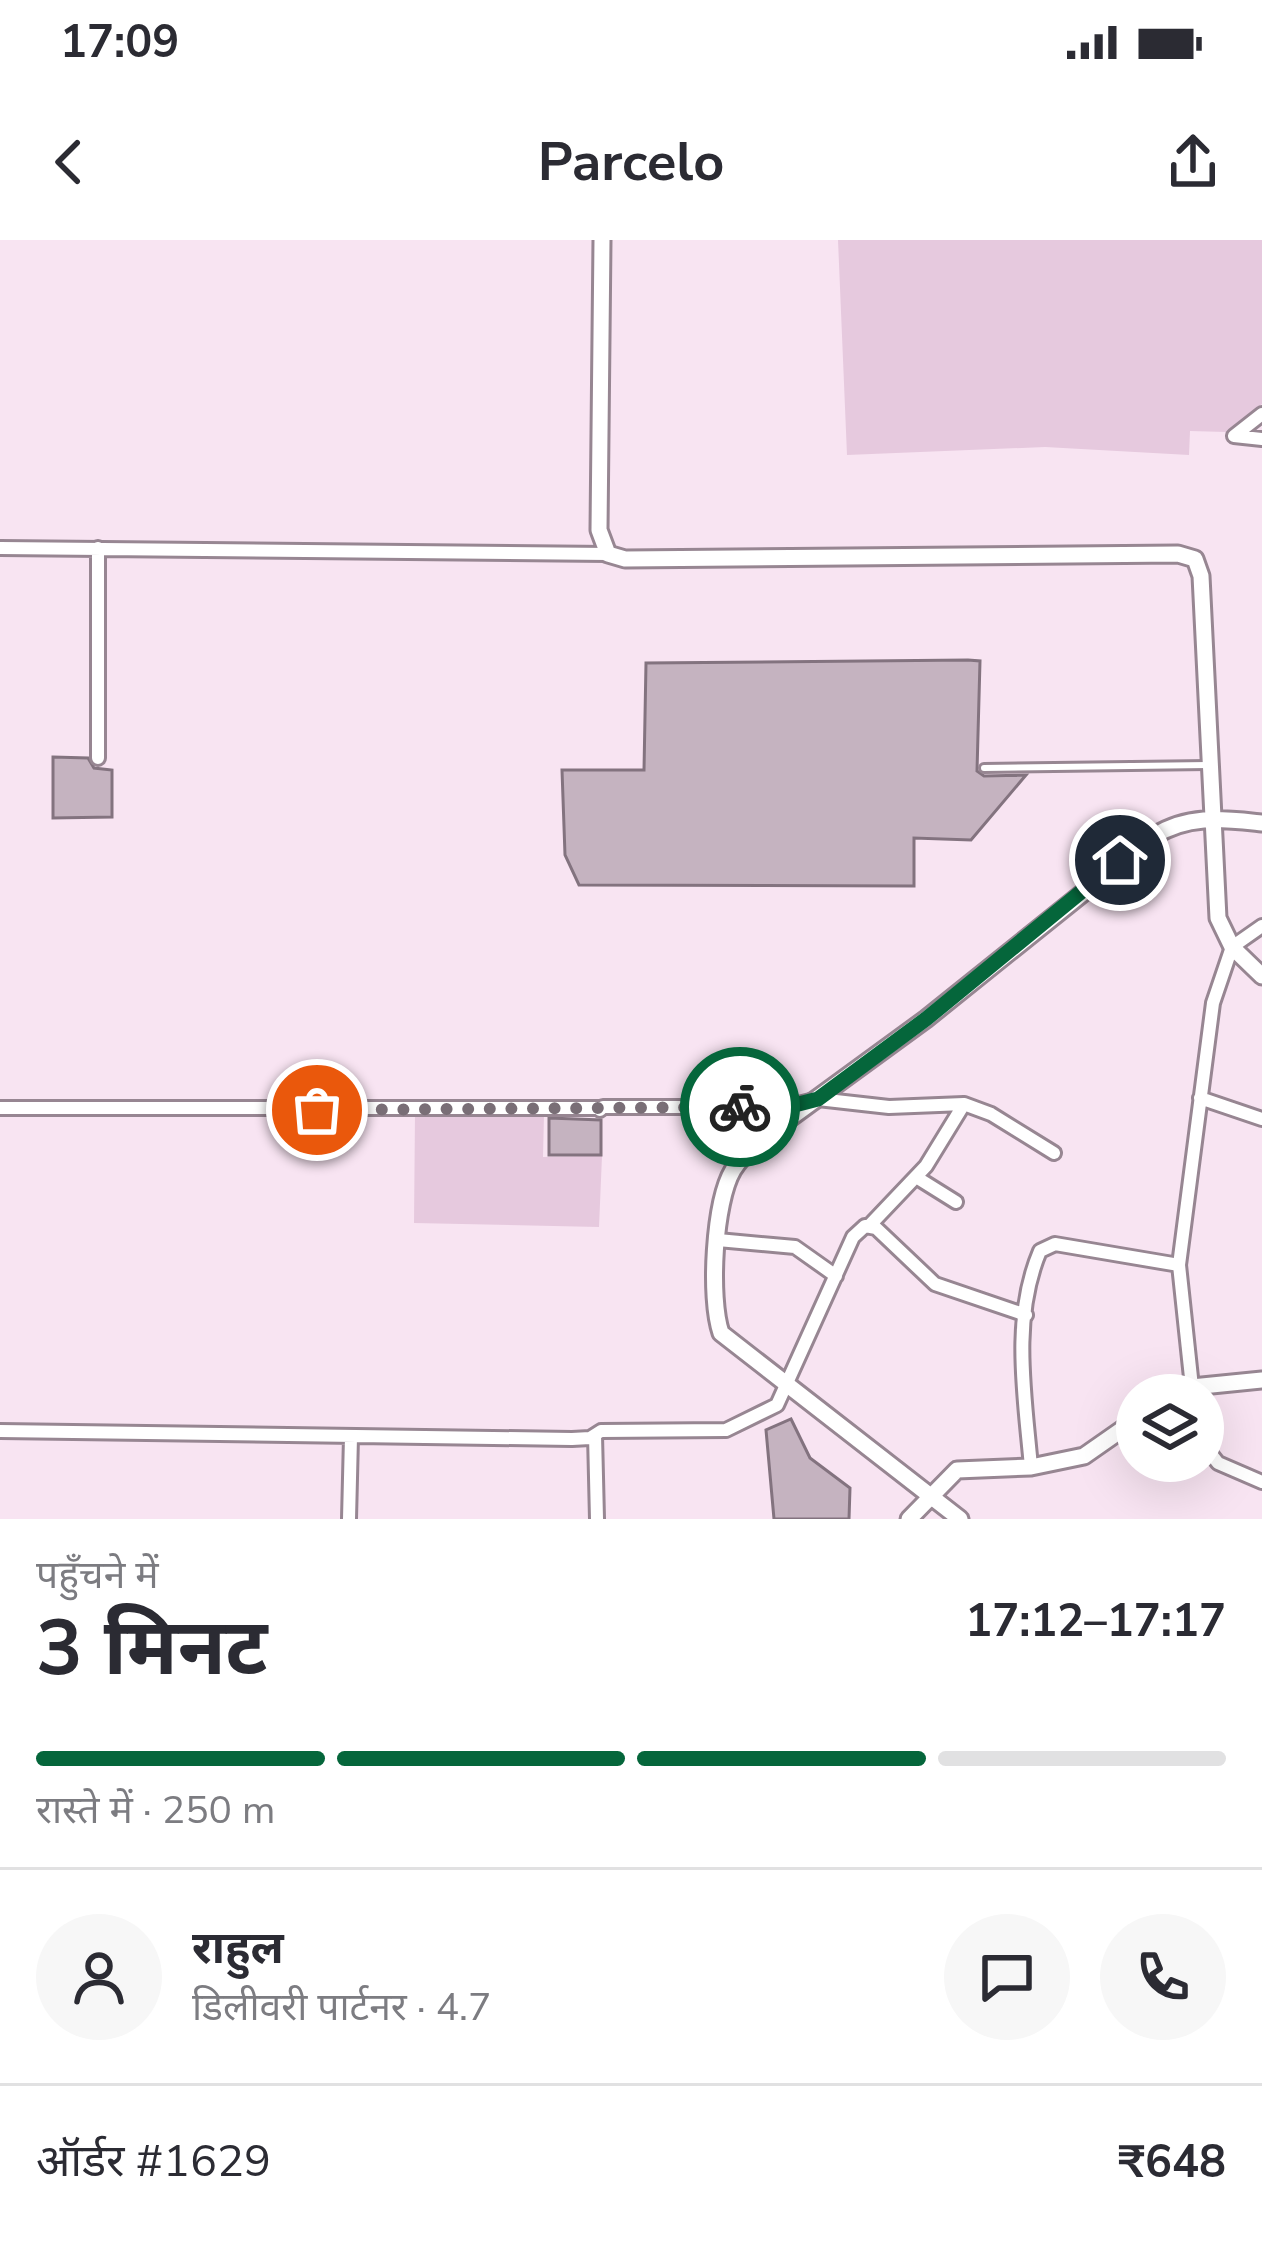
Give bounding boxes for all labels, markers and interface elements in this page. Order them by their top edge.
text: 17:09 [60,12,179,73]
text: Parcelo [538,125,724,199]
icon: back [36,129,102,195]
icon: share [1160,129,1226,195]
pin [1069,809,1171,911]
icon: home [1087,827,1153,893]
courier [680,1047,800,1167]
pin [266,1059,368,1161]
icon: bike [707,1074,773,1140]
icon: bag [284,1077,350,1143]
map controls [1116,1374,1224,1482]
button: layers [1116,1374,1224,1482]
text: पहुँचने में [36,1549,159,1602]
text: 17:12–17:17 [965,1591,1226,1652]
text: 3 मिनट [36,1595,268,1702]
text: रास्ते में · 250 m [36,1784,275,1837]
button: person [36,1914,162,2040]
button: chat [944,1914,1070,2040]
button: phone [1100,1914,1226,2040]
text: राहुल [192,1918,284,1979]
text: डिलीवरी पार्टनर · 4.7 [192,1981,491,2034]
text: ऑर्डर #1629 [36,2131,271,2192]
text: ₹648 [1118,2132,1226,2193]

